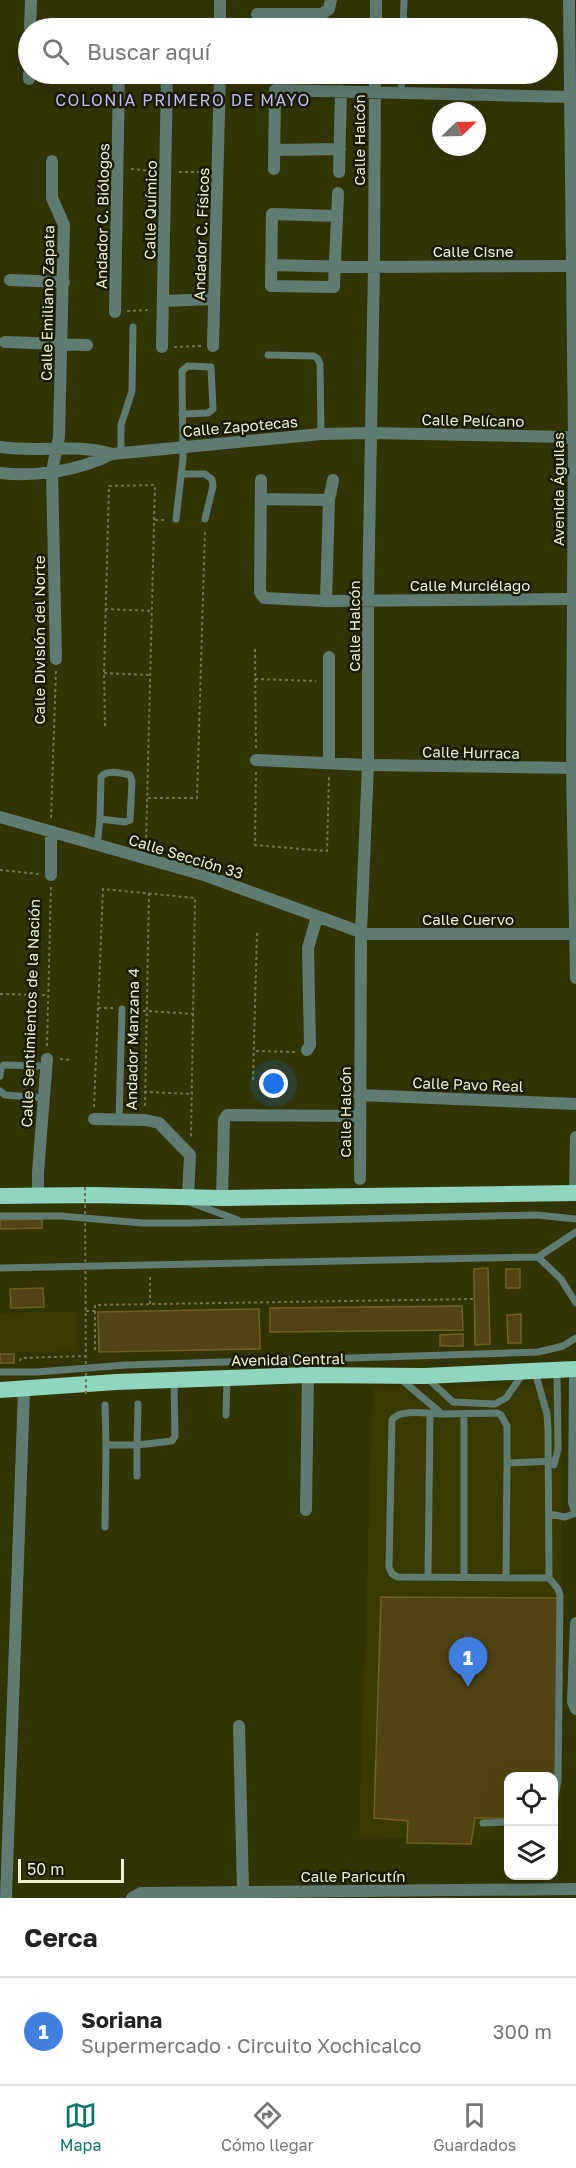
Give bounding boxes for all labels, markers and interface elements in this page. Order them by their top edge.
search box [18,18,558,84]
icon: search [39,35,72,68]
text: Buscar aquí [87,38,210,65]
district label: COLONIA PRIMERO DE MAYO [55,90,311,110]
street label: Calle Halcón [350,94,368,186]
north arrow [432,102,486,156]
street label: Andador C. Biólogos [92,143,112,289]
street label: Calle Químico [140,160,160,260]
street label: Andador C. Físicos [190,167,212,301]
street label: Calle Emiliano Zapata [37,225,57,381]
street label: Calle Cisne [433,242,514,260]
street label: Calle Pelícano [422,410,524,430]
street label: Calle Zapotecas [182,412,298,440]
street label: Avenida Águilas [549,432,567,546]
street label: Calle División del Norte [30,555,48,725]
street label: Calle Murciélago [410,576,530,594]
street label: Calle Halcón [345,580,363,672]
street label: Calle Hurraca [422,742,520,762]
street label: Calle Sección 33 [127,830,245,882]
street label: Calle Sentimientos de la Nación [17,898,43,1128]
street label: Calle Cuervo [422,910,514,928]
street label: Andador Manzana 4 [122,968,142,1110]
street label: Calle Halcón [336,1066,354,1158]
your location [259,1069,288,1098]
street label: Calle Pavo Real [412,1073,524,1095]
street label: Avenida Central [231,1349,345,1369]
pin: 1 [448,1638,488,1687]
map controls [504,1772,558,1880]
button: locate [504,1772,558,1826]
button: layers [504,1826,558,1880]
scale bar [18,1856,124,1884]
text: 50 m [27,1859,64,1879]
street label: Calle Paricutín [300,1867,406,1885]
text: Cerca [24,1922,98,1953]
text: Soriana [81,2006,162,2033]
text: 1 [38,2019,49,2043]
text: 300 m [493,2019,552,2043]
text: Supermercado · Circuito Xochicalco [81,2033,422,2057]
tab: Mapa [60,2099,101,2155]
tab: Cómo llegar [221,2099,314,2155]
tab: Guardados [433,2099,516,2155]

